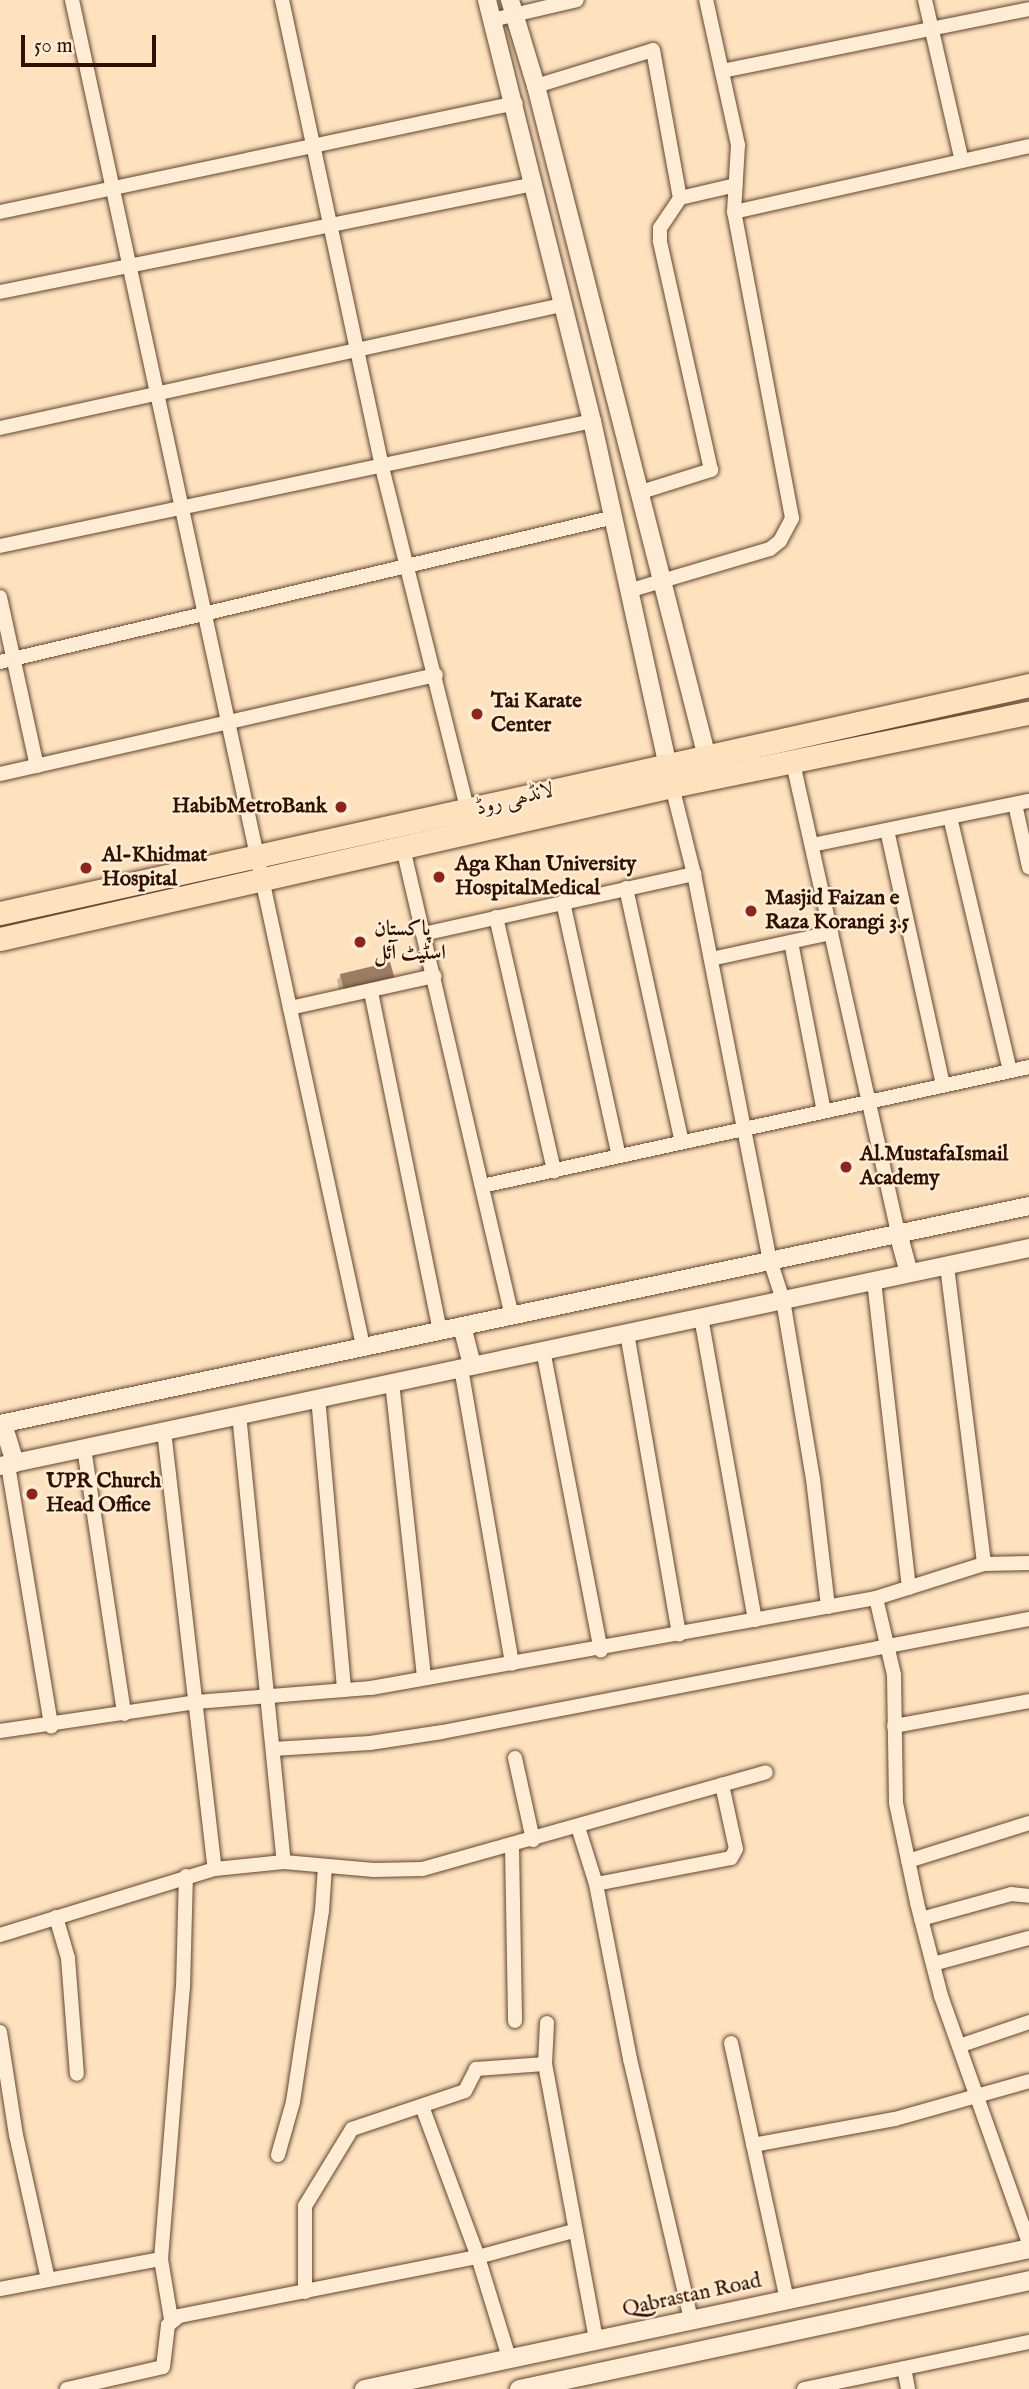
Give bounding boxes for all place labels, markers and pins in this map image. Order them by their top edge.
place label: Tai Karate Center [491,689,582,739]
marker: Tai Karate Center [469,706,485,722]
place label: HabibMetroBank [172,794,327,820]
marker: HabibMetroBank [333,799,349,815]
place label: Al-Khidmat Hospital [102,843,207,893]
place label: Aga Khan University HospitalMedical [455,852,636,902]
marker: Al-Khidmat Hospital [76,858,96,878]
marker: Aga Khan University HospitalMedical [429,867,449,887]
place label: Masjid Faizan e Raza Korangi 3.5 [765,886,909,936]
marker: Masjid Faizan e Raza Korangi 3.5 [743,903,759,919]
place label: پاکستان اسٹیٹ آئل [374,917,446,967]
marker: پاکستان اسٹیٹ آئل [352,934,368,950]
place label: Al.MustafaIsmail Academy [860,1142,1008,1192]
marker: Al.MustafaIsmail Academy [838,1159,854,1175]
place label: UPR Church Head Office [46,1469,161,1519]
marker: UPR Church Head Office [24,1486,40,1502]

